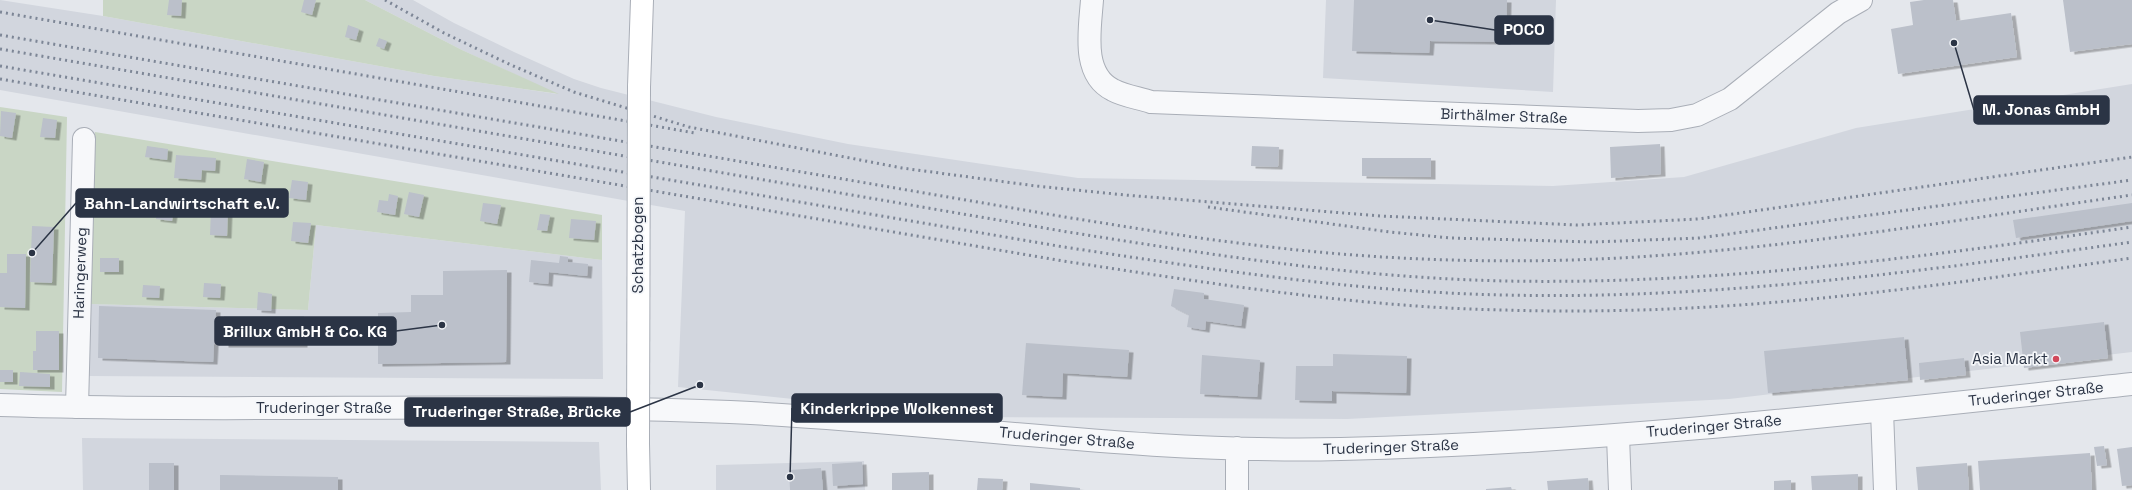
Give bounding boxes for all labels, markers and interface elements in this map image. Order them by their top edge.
callout: POCO [1495,16,1553,44]
text: POCO [1503,19,1545,40]
callout: M. Jonas GmbH [1974,96,2109,124]
text: M. Jonas GmbH [1982,99,2100,120]
street label: Birthälmer Straße [1440,104,1568,127]
callout: Bahn-Landwirtschaft e.V. [76,189,288,217]
text: Bahn-Landwirtschaft e.V. [84,193,280,214]
street label: Schatzbogen [628,197,647,293]
street label: Haringerweg [68,227,91,319]
callout: Brillux GmbH & Co. KG [215,317,396,345]
text: Brillux GmbH & Co. KG [223,321,387,342]
place label: Asia Markt [1972,349,2048,368]
marker: Asia Markt [2051,354,2061,364]
street label: Truderinger Straße [1967,377,2105,410]
callout: Kinderkrippe Wolkennest [792,394,1002,422]
street label: Truderinger Straße [256,398,392,417]
callout: Truderinger Straße, Brücke [405,398,630,426]
text: Kinderkrippe Wolkennest [800,398,994,419]
text: Truderinger Straße, Brücke [413,401,621,422]
street label: Truderinger Straße [1645,410,1783,441]
street label: Truderinger Straße [998,422,1136,453]
street label: Truderinger Straße [1323,435,1459,458]

